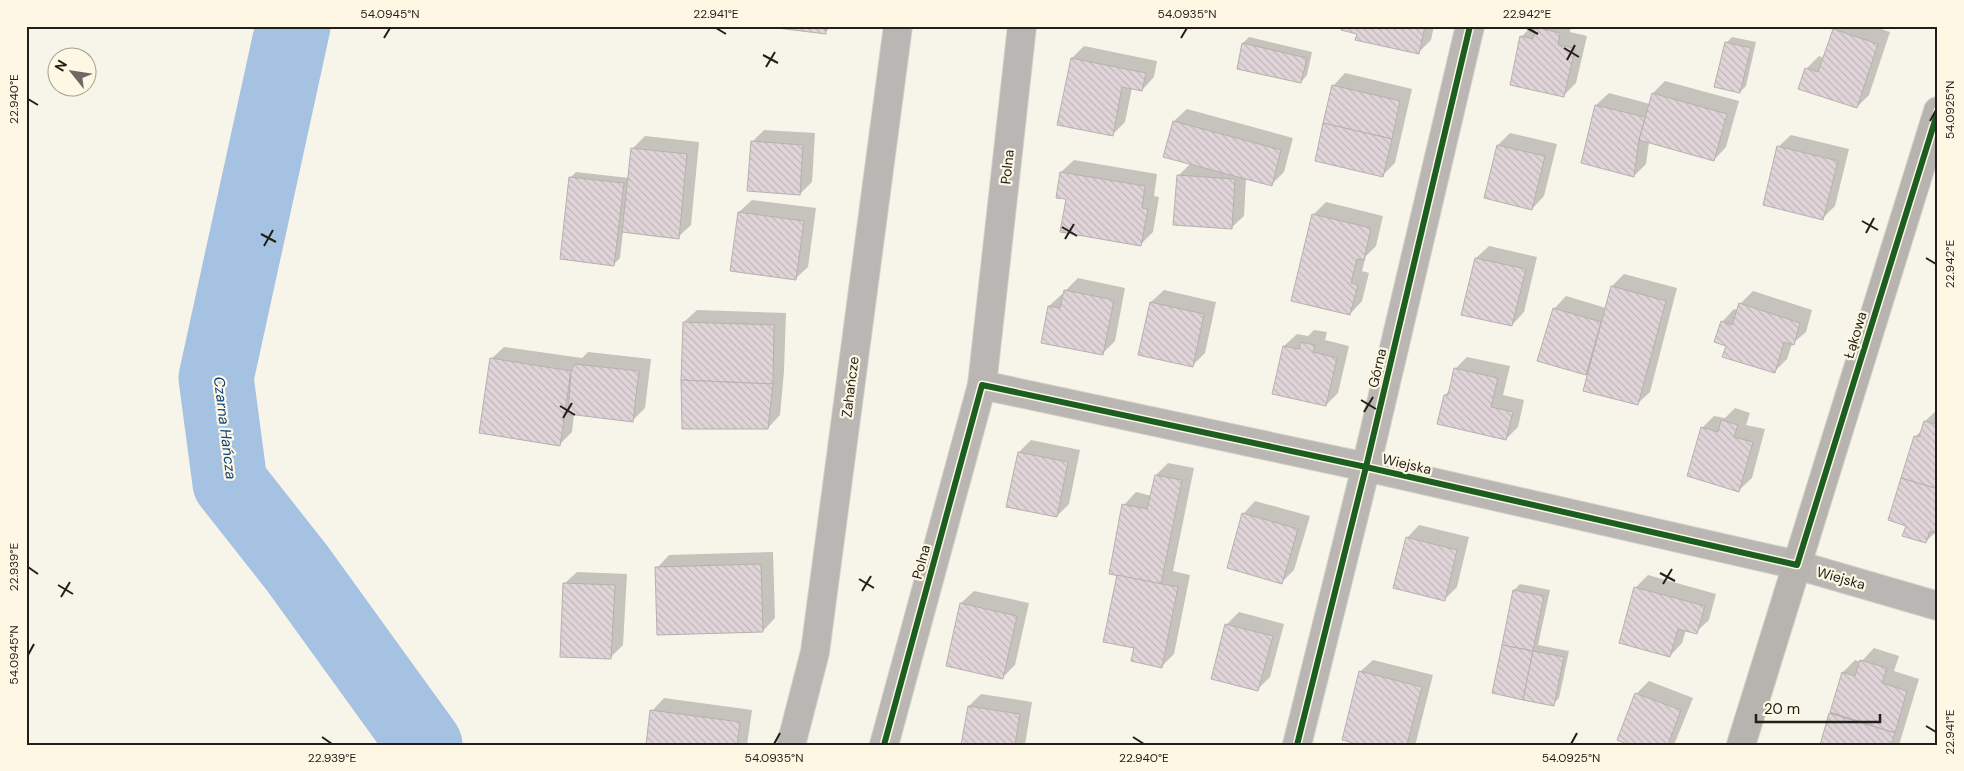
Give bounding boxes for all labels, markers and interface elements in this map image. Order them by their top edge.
text: 54.0945°N [360,6,420,22]
text: 22.941°E [693,6,739,22]
text: 54.0935°N [1158,6,1216,22]
text: 22.942°E [1503,6,1551,22]
north arrow [48,48,98,98]
text: N [50,57,71,74]
text: 22.940°E [6,74,22,124]
text: 54.0925°N [1942,81,1958,139]
street label: Polna [996,149,1018,185]
text: 22.942°E [1942,240,1958,288]
street label: Łąkowa [1839,309,1871,361]
street label: Górna [1364,347,1390,389]
street label: Zahańcze [837,355,863,419]
water label: Czarna Hańcza [209,375,241,481]
street label: Wiejska [1381,450,1433,478]
text: 22.939°E [6,543,22,591]
street label: Polna [908,543,934,581]
street label: Wiejska [1815,562,1867,594]
text: 54.0945°N [6,625,22,685]
scale bar [1756,691,1880,723]
text: 20 m [1764,699,1800,719]
text: 22.941°E [1942,709,1958,755]
text: 22.939°E [308,750,356,766]
text: 54.0935°N [745,750,803,766]
text: 22.940°E [1119,750,1169,766]
text: 54.0925°N [1542,750,1600,766]

